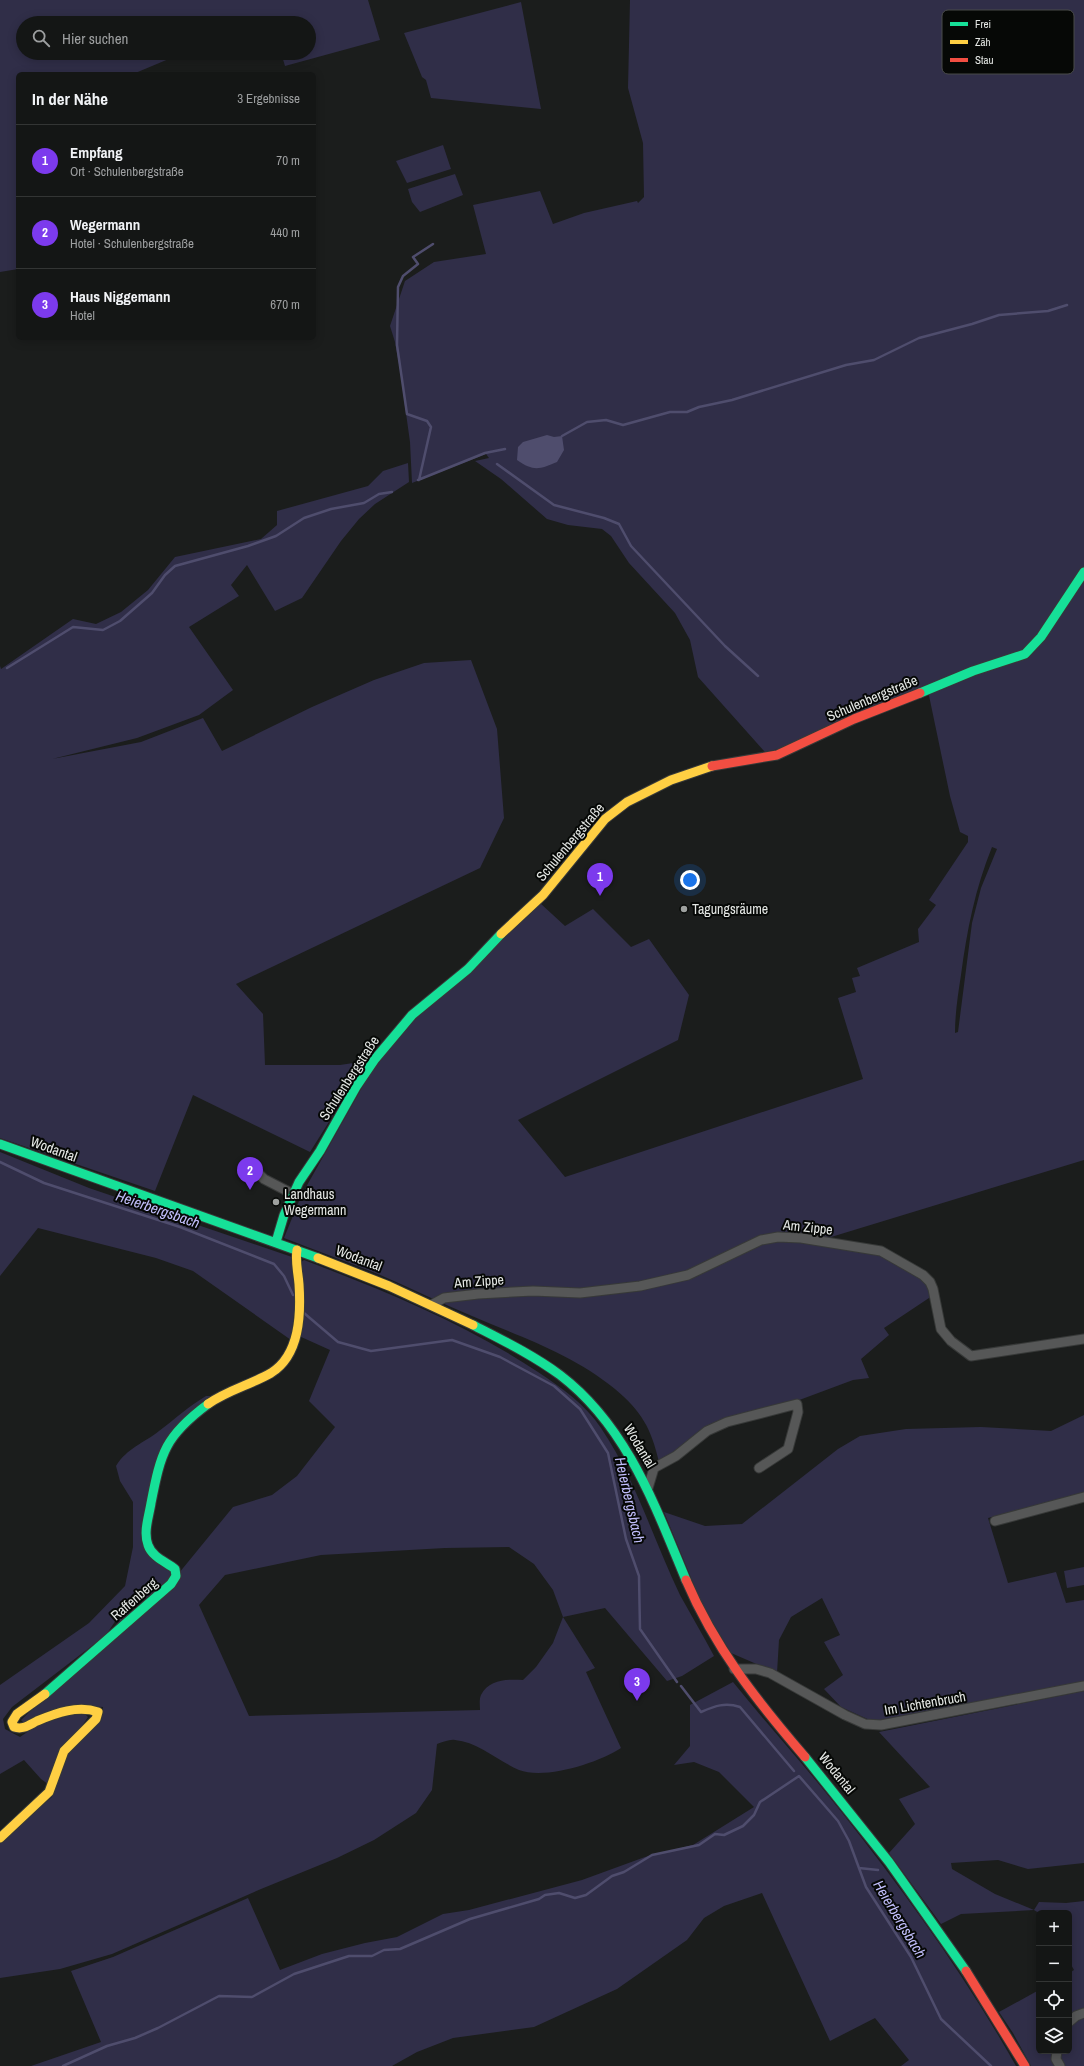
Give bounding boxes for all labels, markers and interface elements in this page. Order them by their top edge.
legend [942,10,1074,74]
search box [16,16,316,60]
text: Frei [975,17,991,31]
icon: search [30,27,52,49]
text: Hier suchen [62,28,128,49]
text: Zäh [975,35,991,49]
text: Stau [975,53,994,67]
text: In der Nähe [32,87,108,110]
text: 3 Ergebnisse [237,90,300,107]
text: Empfang [70,142,123,163]
text: 1 [42,152,48,169]
text: 70 m [276,152,300,169]
text: Ort · Schulenbergstraße [70,163,184,180]
text: Wegermann [70,214,140,235]
text: 2 [42,224,48,241]
text: 440 m [270,224,300,241]
text: Hotel · Schulenbergstraße [70,235,194,252]
text: Haus Niggemann [70,286,170,307]
text: 3 [42,296,48,313]
text: 670 m [270,296,300,313]
text: Hotel [70,307,95,324]
street label: Schulenbergstraße [824,671,920,725]
street label: Schulenbergstraße [532,799,608,885]
pin: 1 [587,863,613,896]
your location [680,870,700,890]
place label: Tagungsräume [692,900,768,918]
marker: Tagungsräume [679,904,689,914]
street label: Schulenbergstraße [315,1032,383,1124]
street label: Wodantal [28,1132,80,1166]
pin: 2 [237,1157,263,1190]
water label: Heierbergsbach [113,1185,203,1233]
place label: Landhaus Wegermann [284,1185,346,1219]
marker: Landhaus Wegermann [271,1197,281,1207]
street label: Am Zippe [781,1215,834,1239]
street label: Wodantal [333,1241,385,1275]
street label: Am Zippe [453,1270,504,1292]
street label: Wodantal [620,1421,660,1471]
water label: Heierbergsbach [610,1455,650,1545]
street label: Raffenberg [107,1573,162,1624]
pin: 3 [624,1668,650,1701]
street label: Im Lichtenbruch [883,1687,967,1719]
street label: Wodantal [815,1749,859,1797]
water label: Heierbergsbach [868,1876,932,1962]
map controls [1036,1910,1072,2054]
button: + [1036,1910,1072,1946]
button: − [1036,1946,1072,1982]
button: locate [1036,1982,1072,2018]
button: layers [1036,2018,1072,2054]

